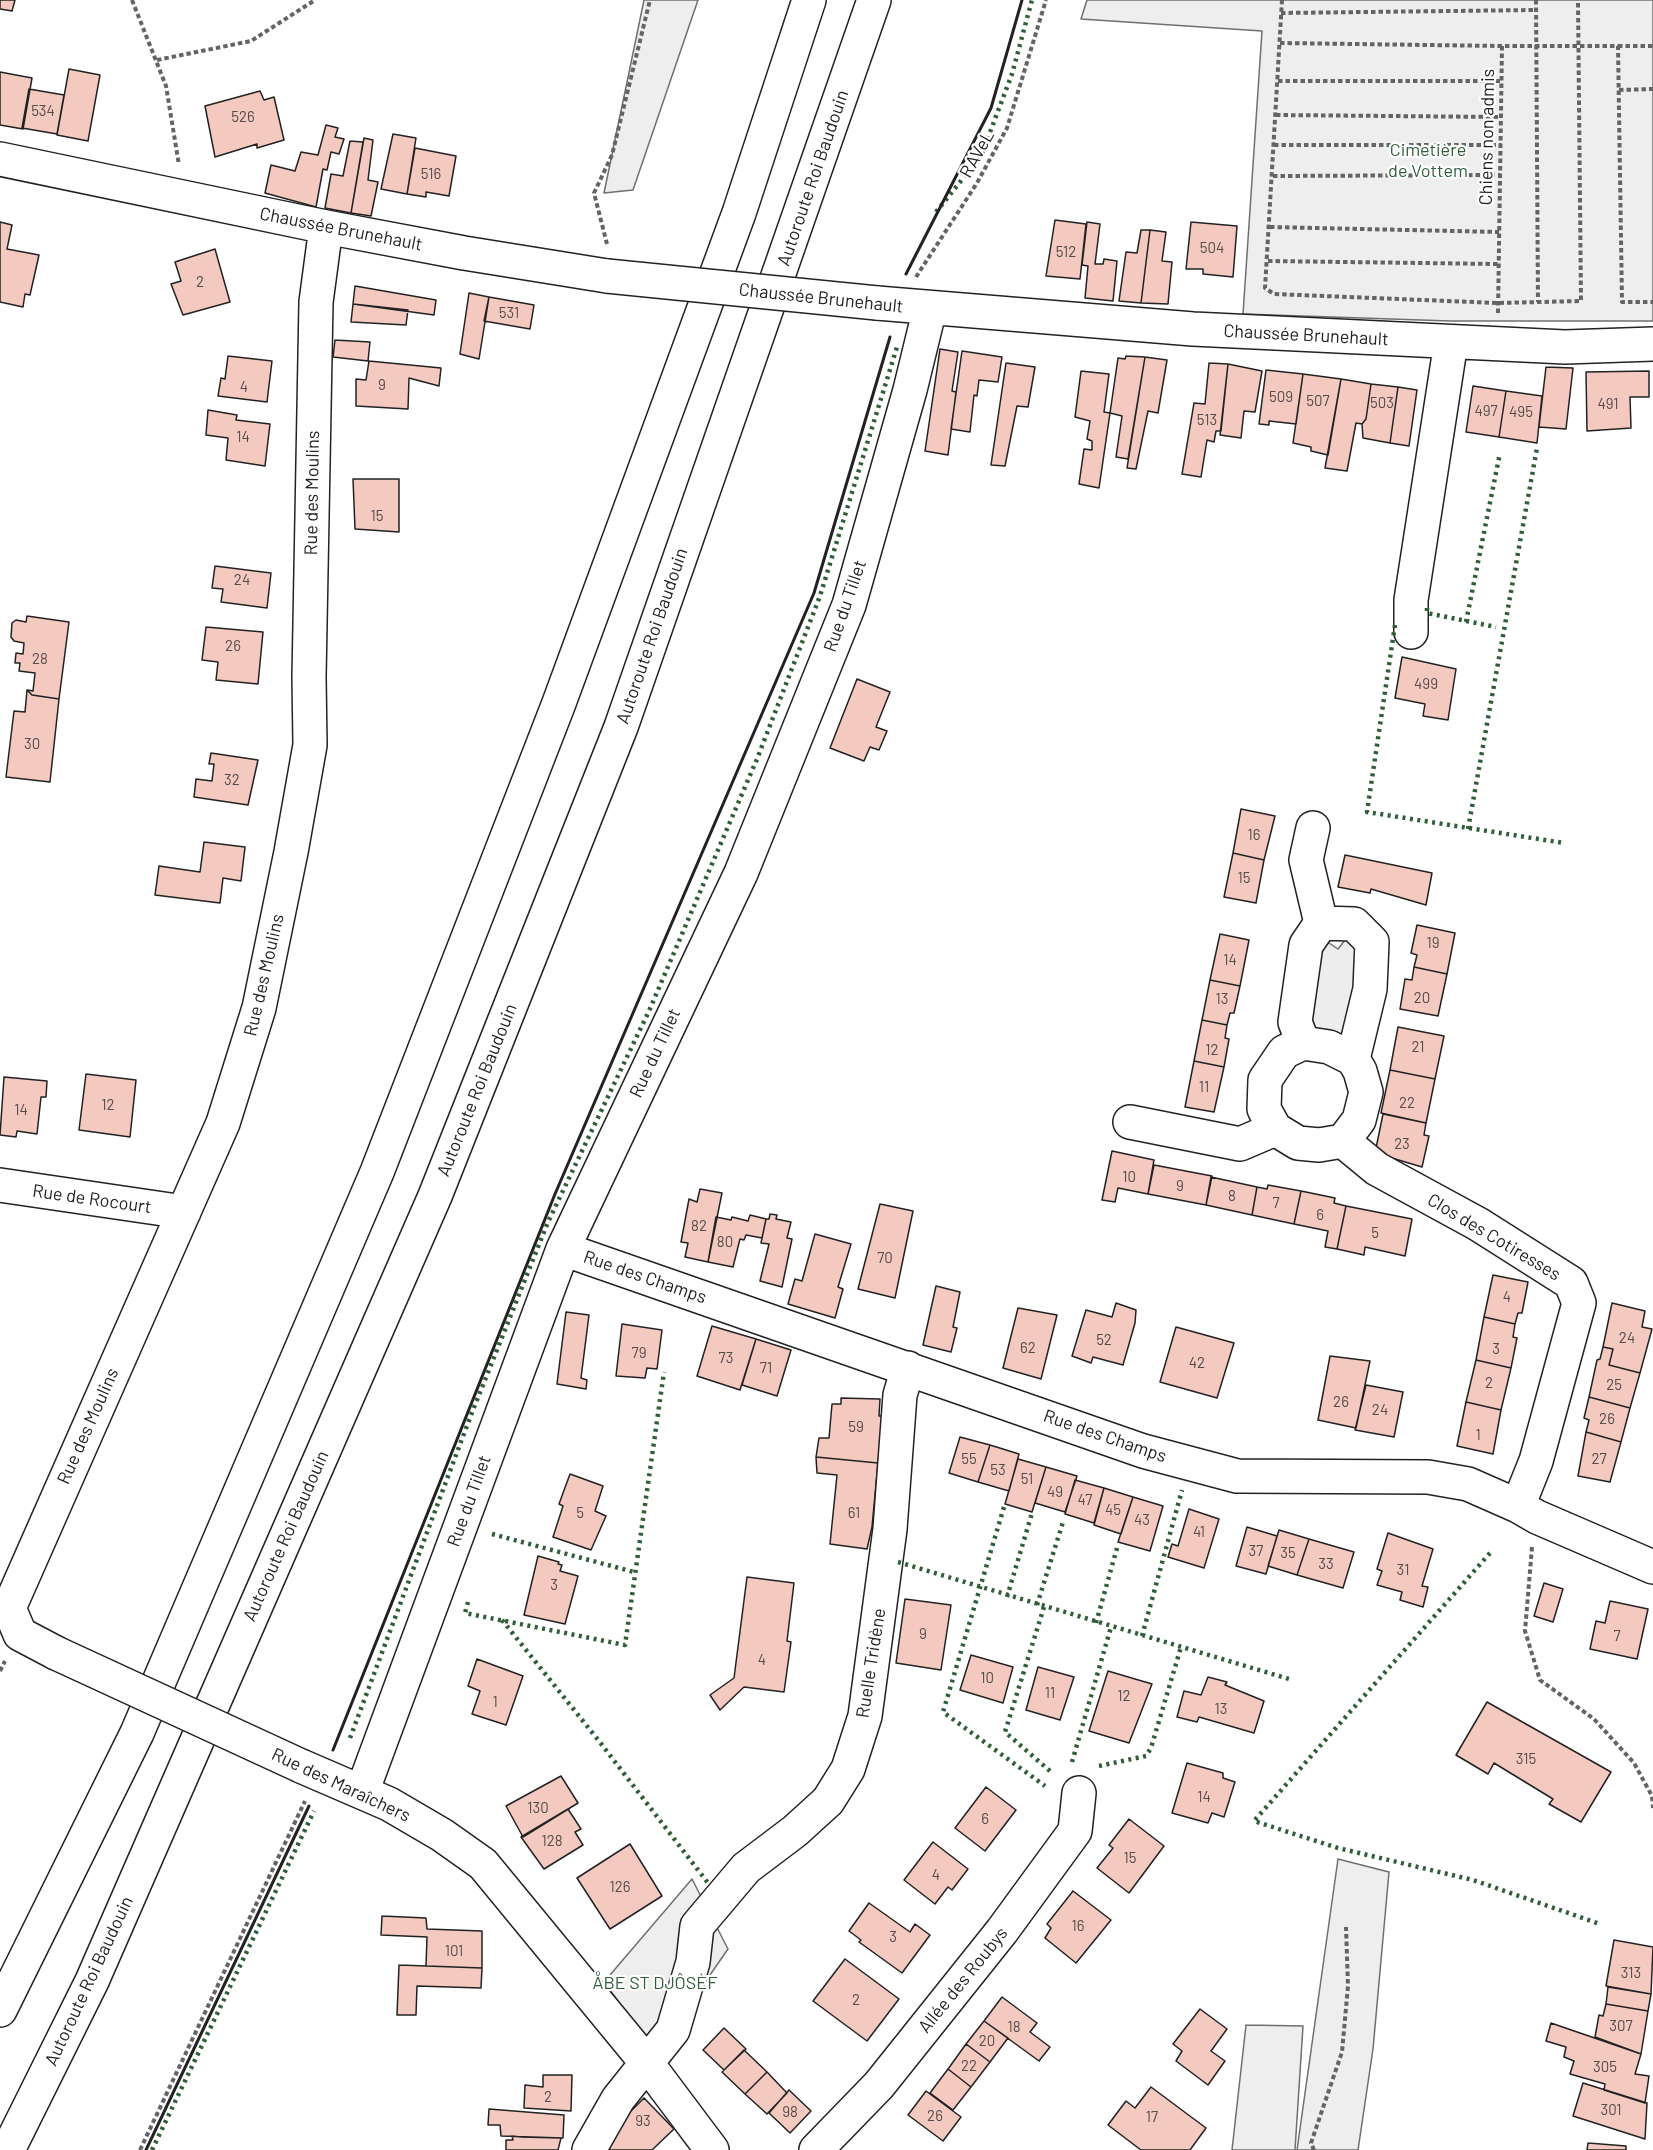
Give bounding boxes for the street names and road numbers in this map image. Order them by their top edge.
street label: Chiens non admis [1475,69,1499,205]
street label: Autoroute Roi Baudouin [773,87,853,269]
street label: RAVeL [955,126,999,182]
street label: Chaussée Brunehault [258,203,424,255]
street label: Chaussée Brunehault [738,279,904,317]
street label: Chaussée Brunehault [1223,320,1389,350]
street label: Rue des Moulins [300,430,324,556]
street label: Autoroute Roi Baudouin [612,545,692,727]
street label: Rue du Tillet [819,557,871,655]
street label: Rue des Moulins [239,912,289,1038]
street label: Autoroute Roi Baudouin [432,1000,522,1180]
street label: Rue du Tillet [625,1005,685,1101]
street label: Rue de Rocourt [31,1180,153,1218]
street label: Clos des Cotiresses [1424,1189,1564,1285]
street label: Rue des Champs [581,1246,709,1308]
street label: Rue des Moulins [53,1365,123,1487]
street label: Rue des Champs [1041,1405,1169,1467]
street label: Autoroute Roi Baudouin [239,1447,333,1625]
street label: Rue du Tillet [442,1452,496,1550]
street label: Ruelle Tridène [852,1607,890,1719]
street label: Rue des Maraîchers [268,1743,414,1827]
street label: Autoroute Roi Baudouin [40,1893,138,2069]
street label: Allée des Roubys [914,1923,1012,2037]

